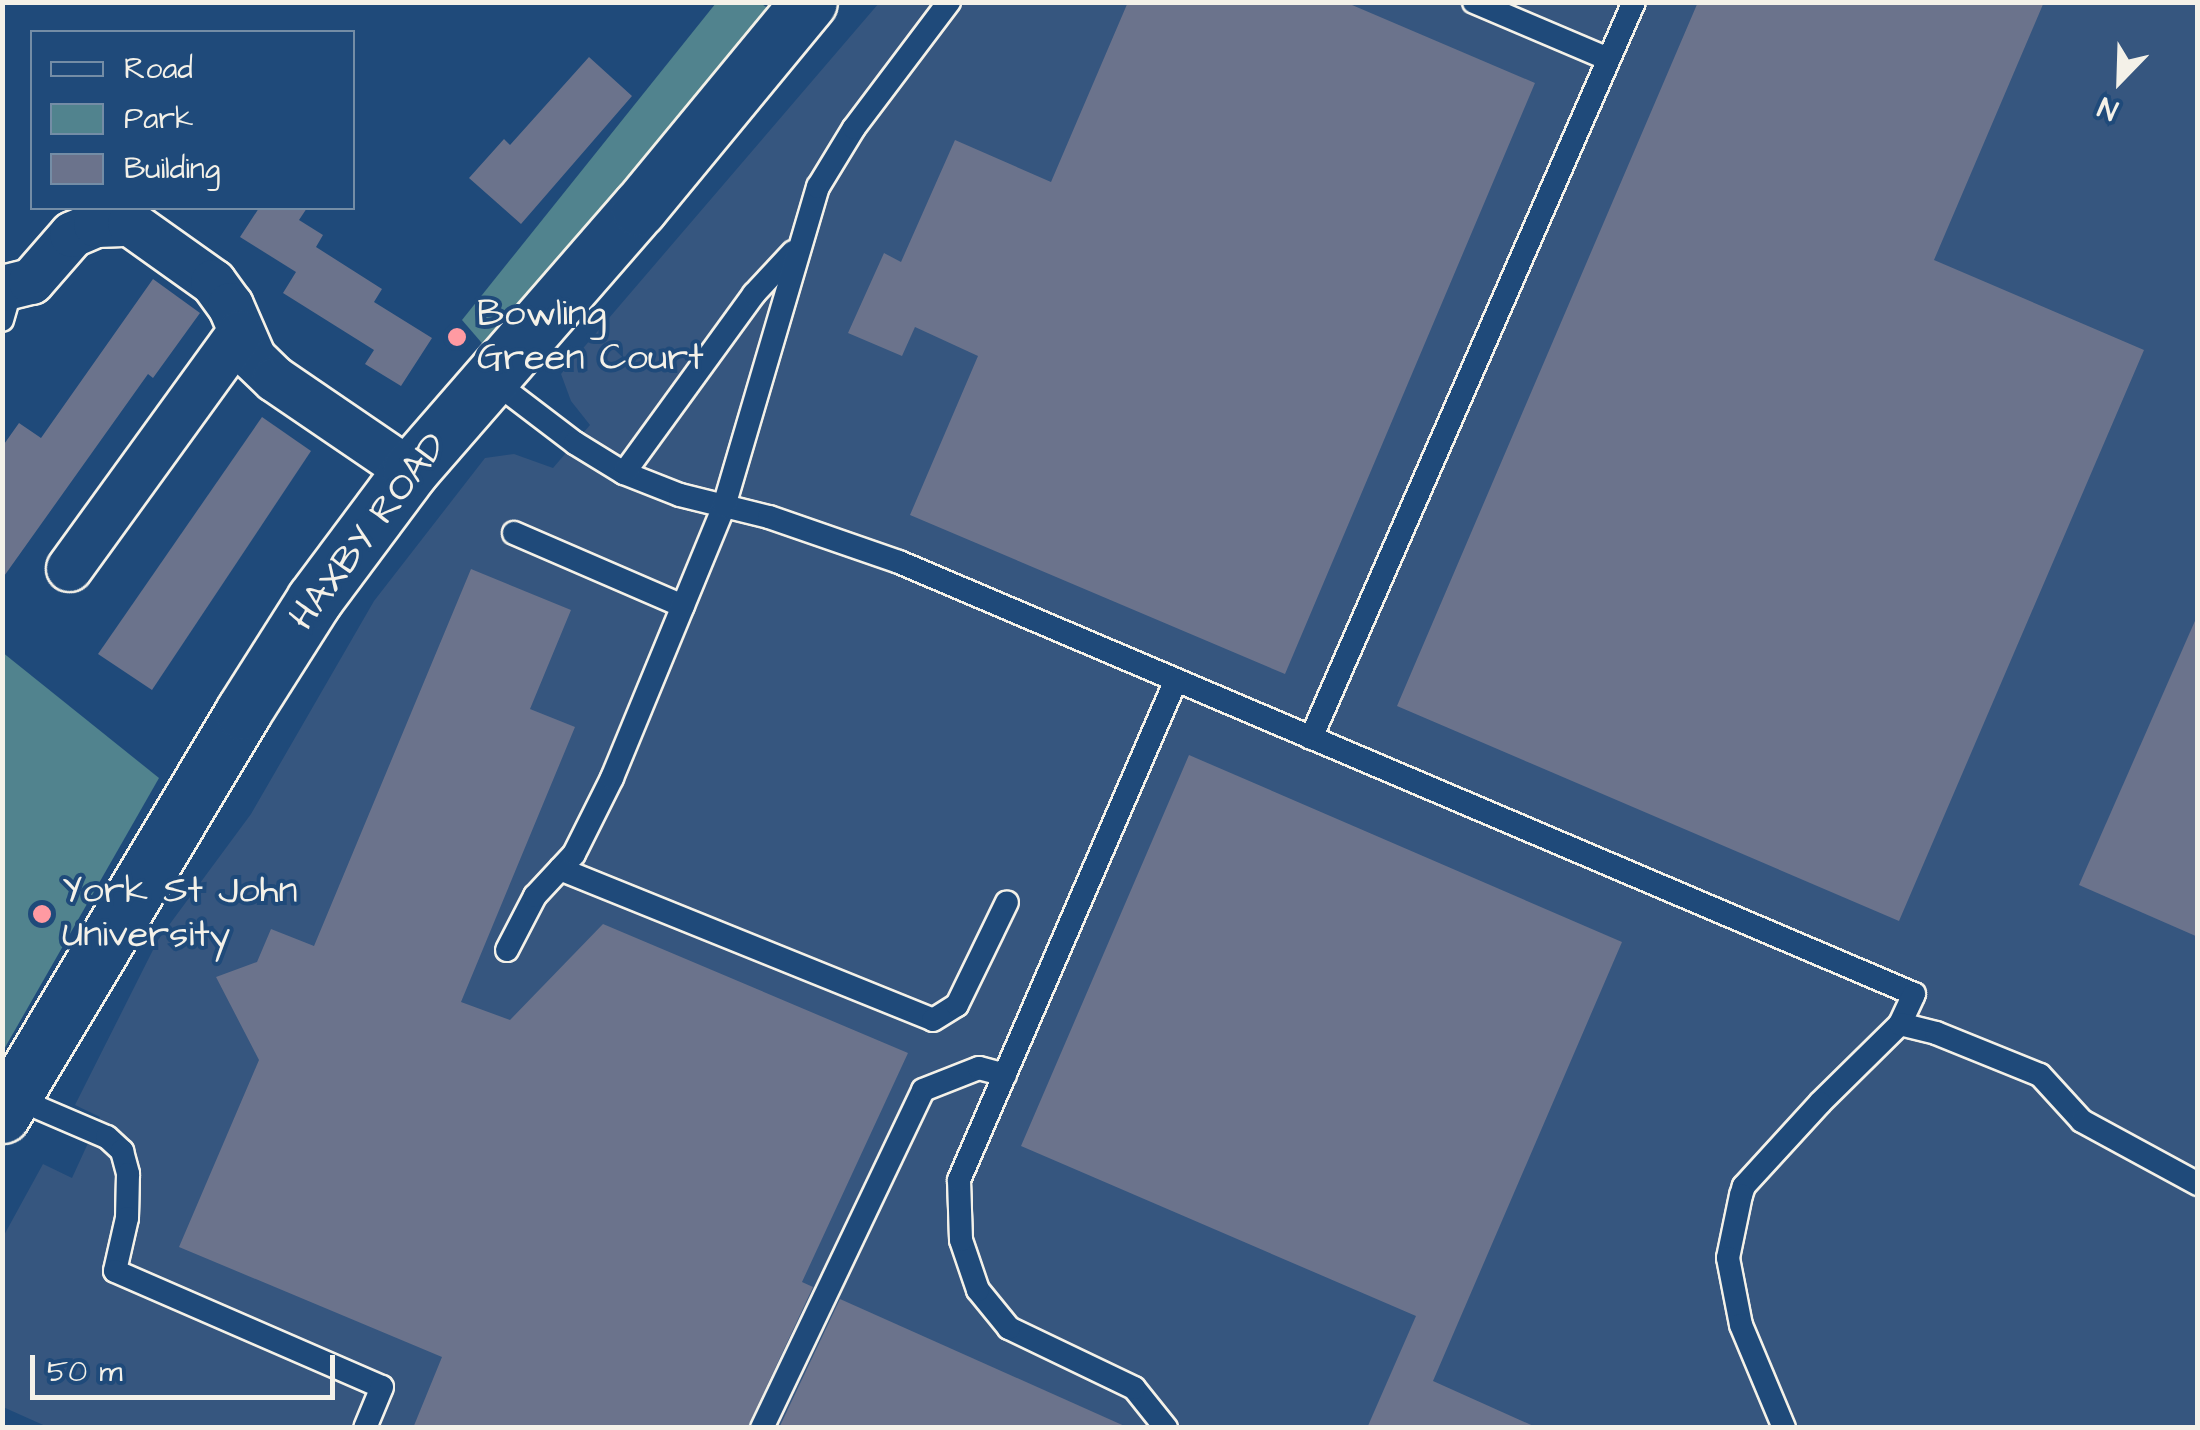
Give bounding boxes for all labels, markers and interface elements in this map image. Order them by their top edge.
legend [30,30,355,210]
north arrow [2070,30,2170,130]
text: Road [124,48,193,90]
text: N [2092,87,2124,129]
text: Park [124,98,193,140]
text: Building [124,148,220,190]
place label: Bowling Green Court [477,292,704,382]
marker: Bowling Green Court [446,326,468,348]
street label: HAXBY ROAD [280,425,458,639]
place label: York St John University [62,869,297,958]
marker: York St John University [31,903,53,925]
scale bar [35,1335,340,1397]
text: 50 m [47,1351,123,1393]

